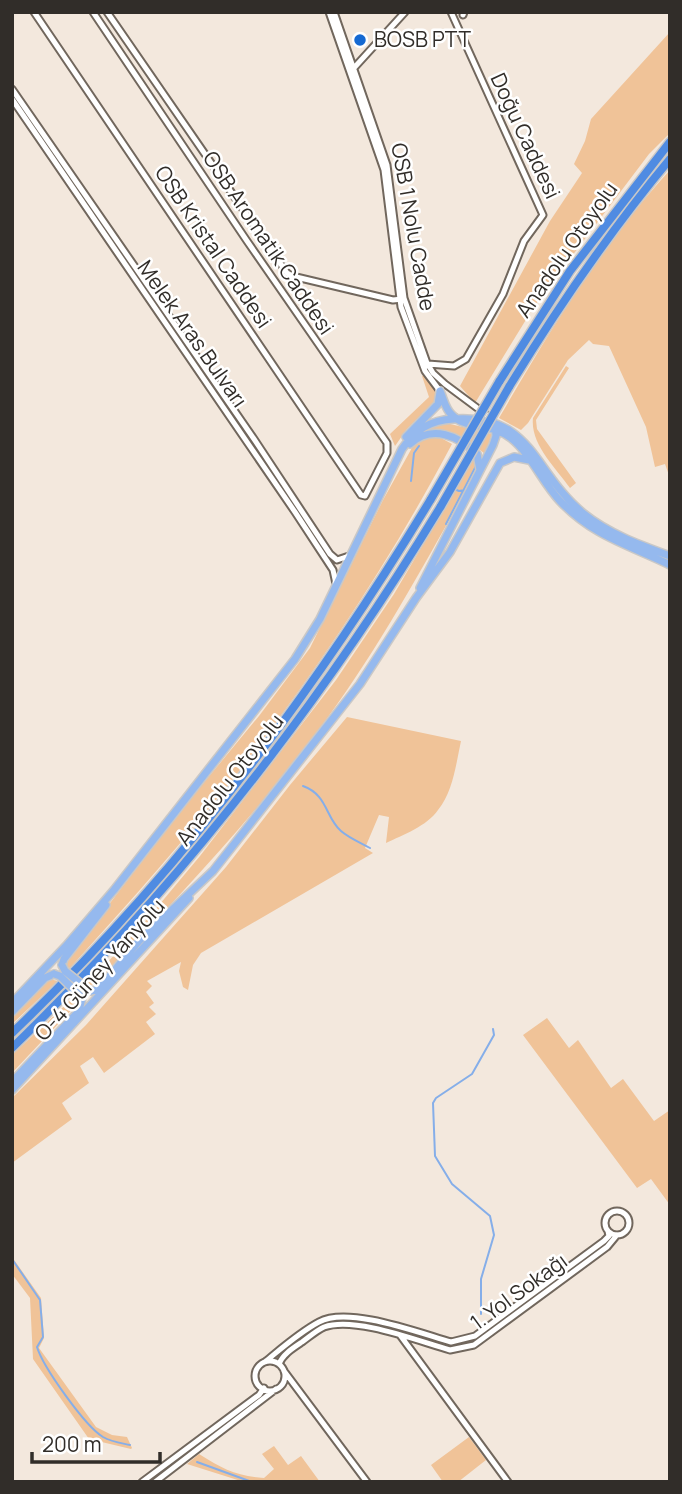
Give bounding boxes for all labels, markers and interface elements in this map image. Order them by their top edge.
place label: BOSB PTT [374,25,472,53]
marker: BOSB PTT [352,32,368,48]
street label: Doğu Caddesi [485,68,567,203]
street label: OSB 1 Nolu Cadde [385,141,443,313]
street label: OSB Aromatik Caddesi [197,145,341,340]
street label: OSB Kristal Caddesi [149,160,279,333]
street label: Anadolu Otoyolu [509,176,623,323]
street label: Melek Aras Bulvarı [132,254,254,413]
street label: Anadolu Otoyolu [169,708,289,851]
street label: O-4 Güney Yanyolu [28,892,171,1046]
street label: 1. Yol Sokağı [464,1247,572,1336]
scale bar [32,1420,159,1464]
text: 200 m [42,1430,102,1458]

